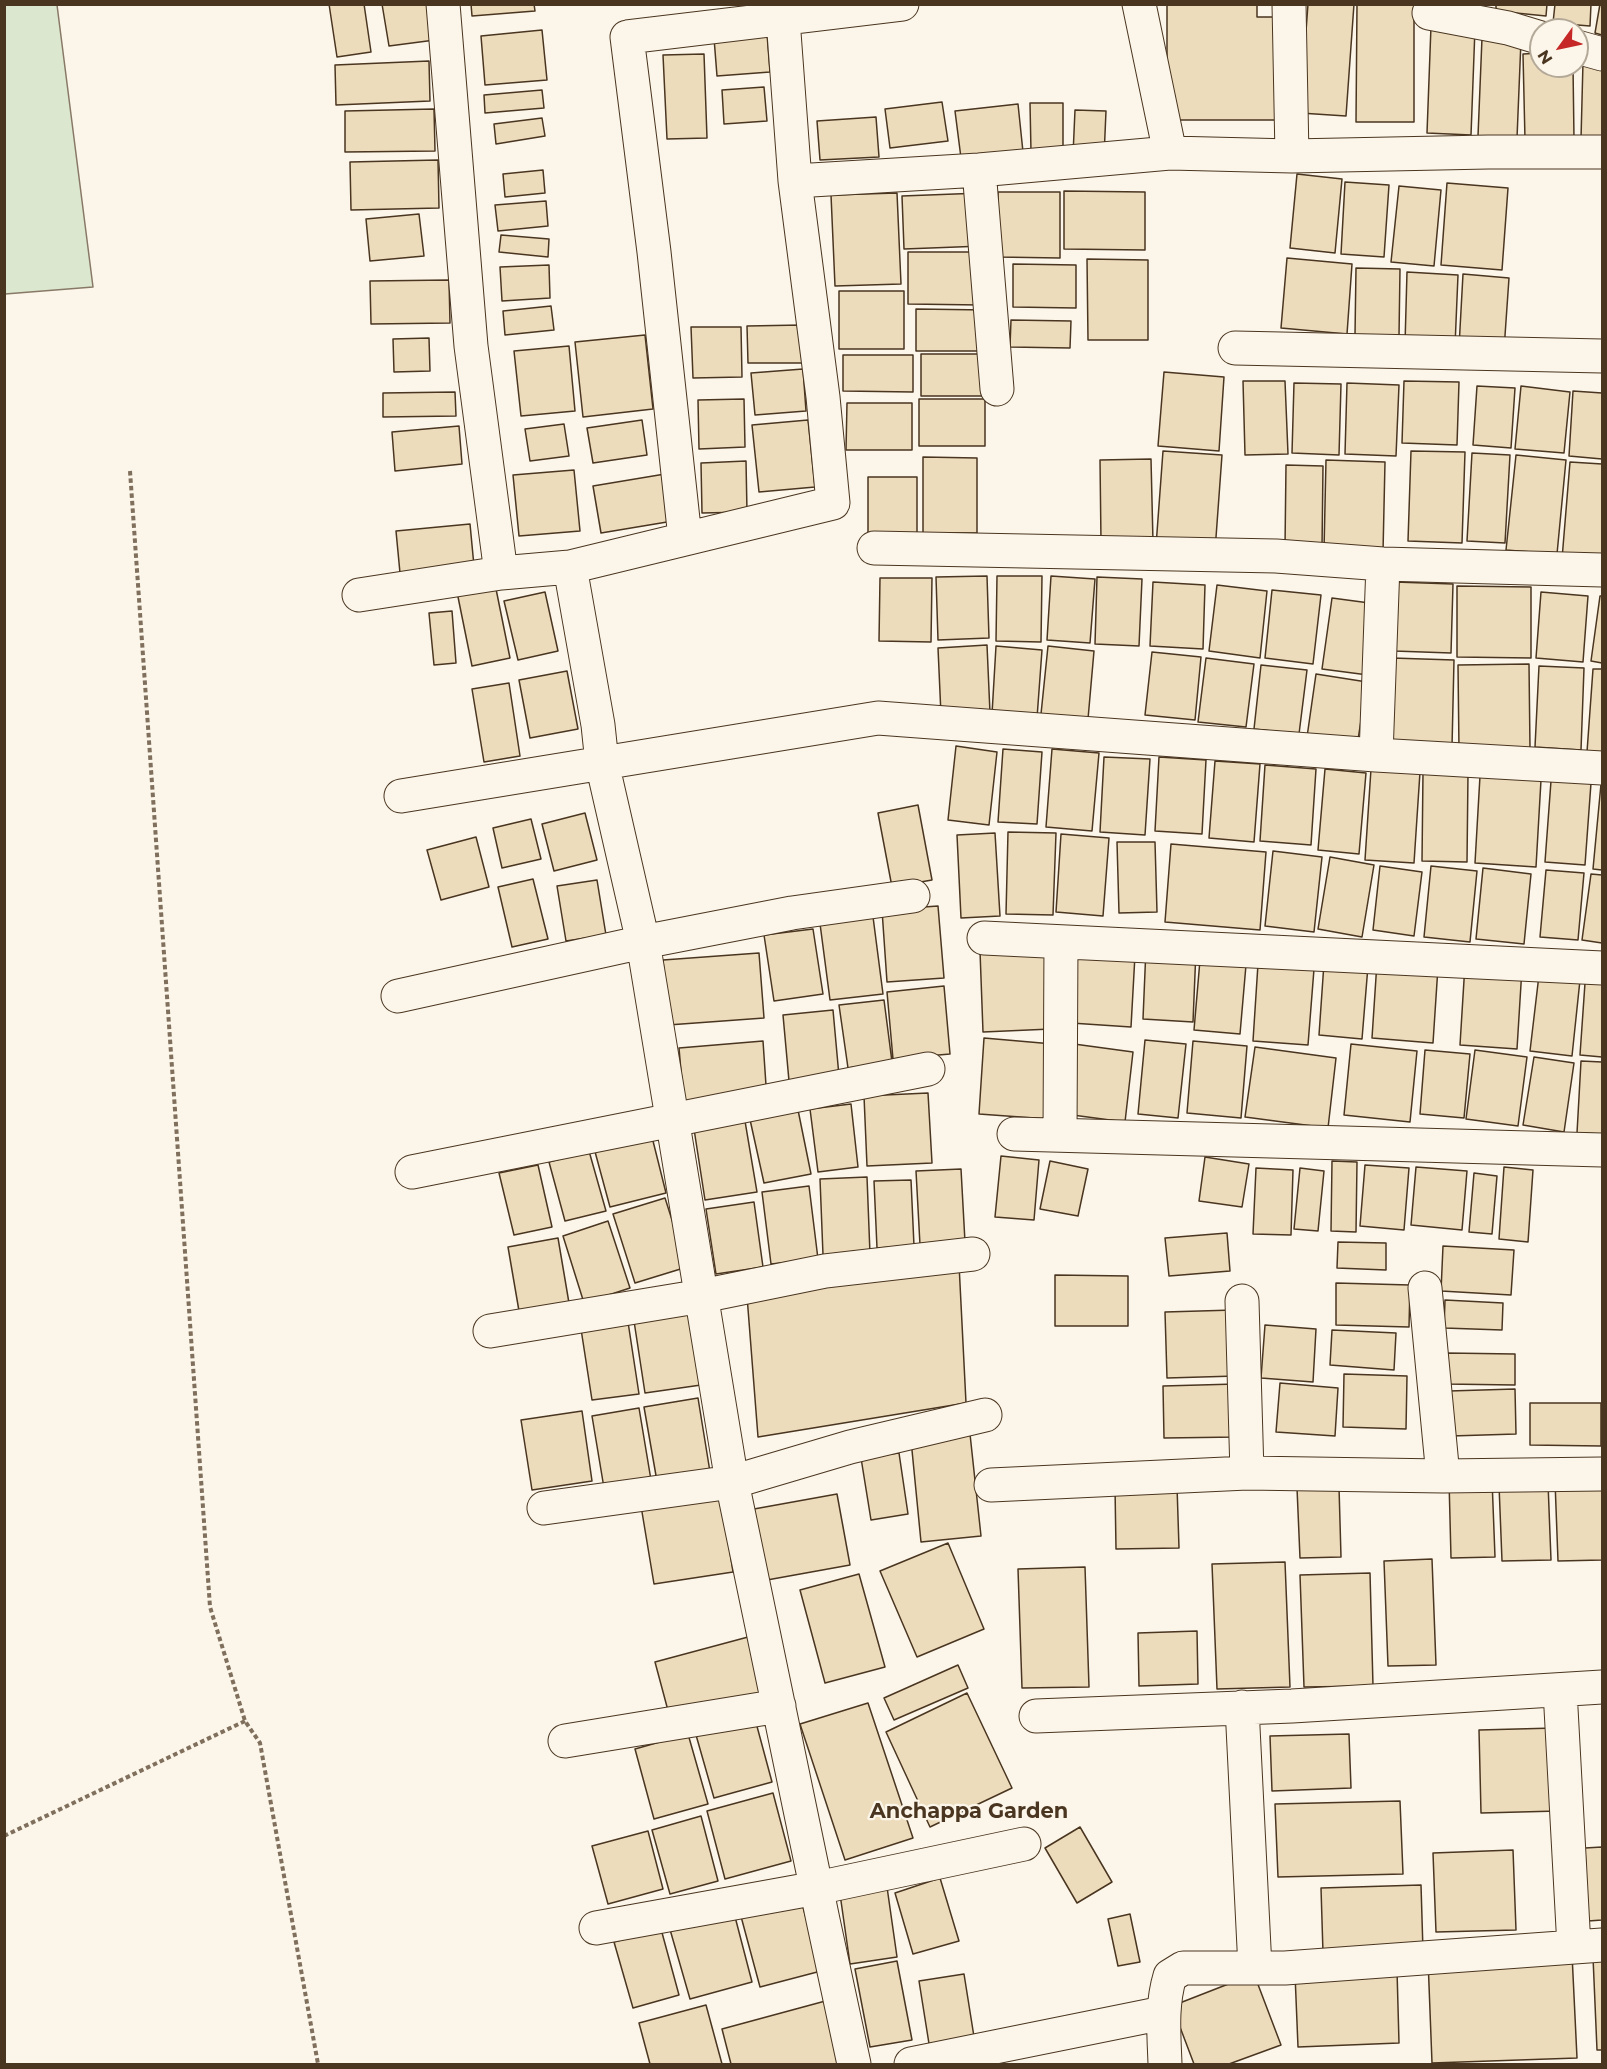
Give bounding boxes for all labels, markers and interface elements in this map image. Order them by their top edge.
north arrow [1529,18,1589,78]
text: N [1534,46,1557,68]
district label: Anchappa Garden [870,1799,1068,1825]

